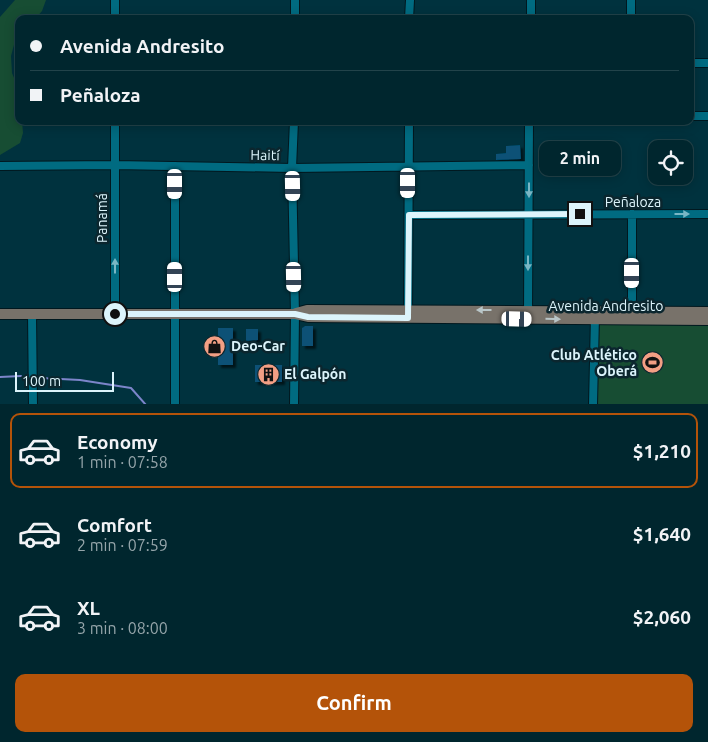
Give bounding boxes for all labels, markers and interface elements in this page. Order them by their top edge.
text: Avenida Andresito [60,35,224,57]
text: Peñaloza [60,84,141,106]
map controls [648,140,693,185]
button: locate [648,140,693,185]
callout: 2 min [539,142,621,176]
street label: Haití [250,147,280,163]
text: 2 min [560,149,600,167]
car [400,168,415,198]
car [167,169,182,199]
car [285,171,300,201]
one-way arrow [525,182,533,198]
street label: Panamá [94,193,110,243]
street label: Peñaloza [605,194,661,210]
route end [569,203,591,225]
one-way arrow [675,210,691,218]
one-way arrow [524,255,532,271]
one-way arrow [111,257,119,273]
car [624,258,639,288]
car [167,262,182,292]
car [286,262,301,292]
street label: Avenida Andresito [549,298,663,314]
route start [104,303,126,325]
one-way arrow [476,306,492,314]
car [501,311,532,327]
one-way arrow [546,316,562,324]
shop icon: Deo-Car [203,334,227,358]
place label: Deo-Car [231,338,285,354]
place label: Club Atlético Oberá [551,347,637,379]
sports icon: Club Atlético Oberá [641,351,665,375]
building icon: El Galpón [256,362,280,386]
place label: El Galpón [284,366,346,382]
scale bar [15,370,114,393]
text: 100 m [22,373,61,389]
icon: car [17,428,62,473]
text: Economy [77,431,158,453]
text: $1,210 [633,440,691,462]
text: 1 min · 07:58 [77,453,168,471]
icon: car [17,511,62,556]
text: Comfort [77,514,152,536]
text: $1,640 [633,523,691,545]
text: 2 min · 07:59 [77,536,168,554]
icon: car [17,594,62,639]
text: XL [77,597,100,619]
text: $2,060 [633,606,691,628]
text: 3 min · 08:00 [77,619,168,637]
button: Confirm [15,674,693,732]

